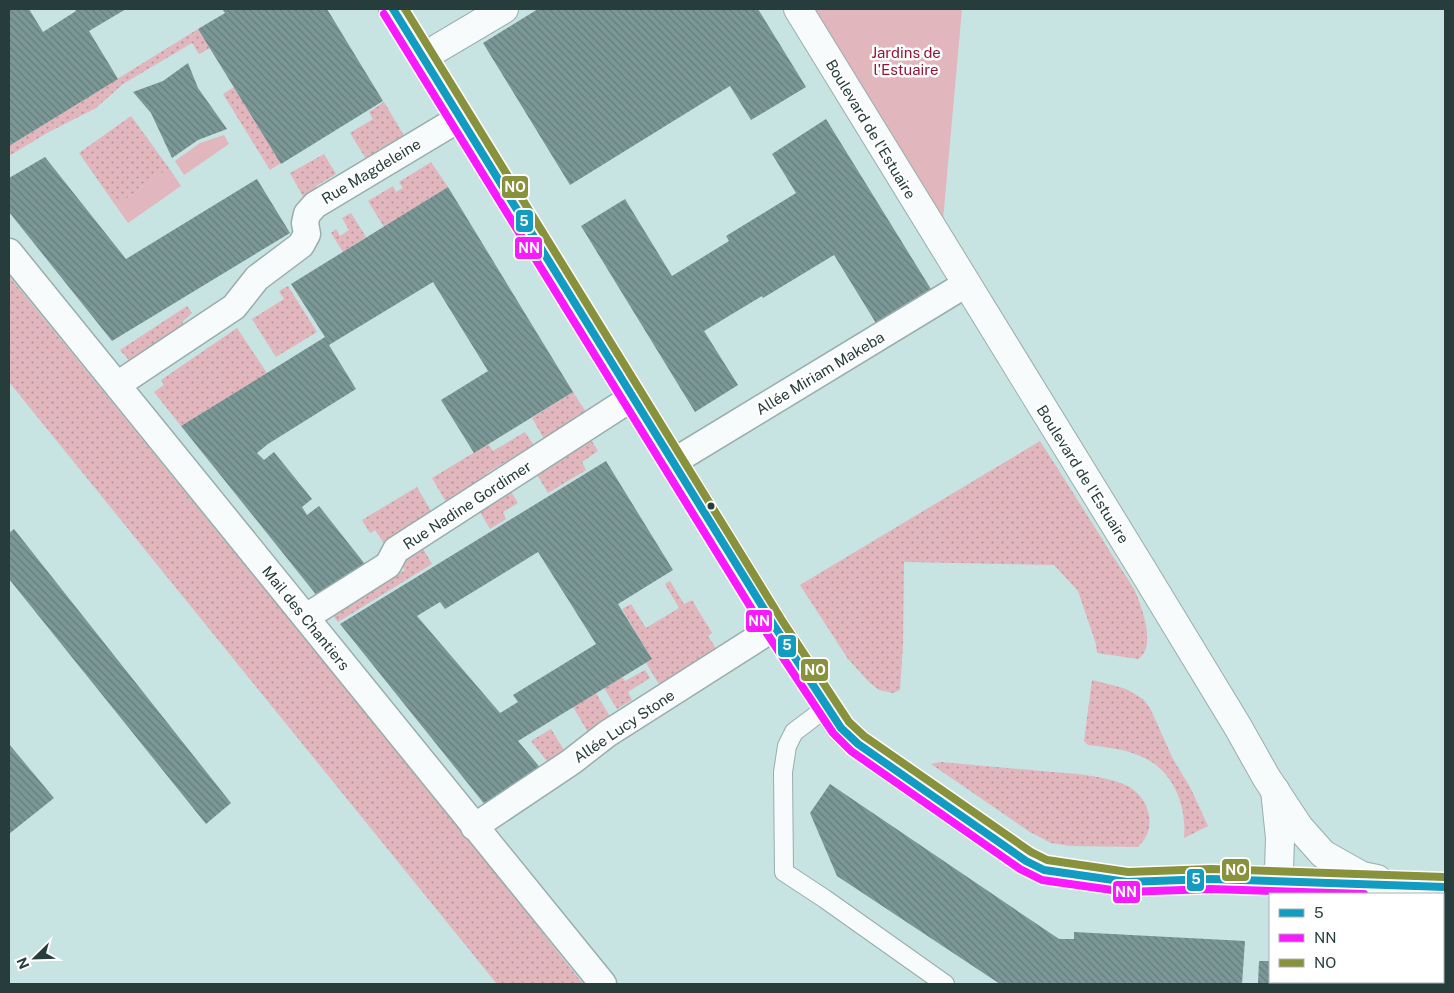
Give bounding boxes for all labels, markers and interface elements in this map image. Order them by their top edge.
park label: Jardins de l'Estuaire [871,44,941,78]
street label: Boulevard de l'Estuaire [823,56,919,202]
street label: Rue Magdeleine [318,135,424,207]
line badge: NO [501,175,529,199]
text: NO [504,179,526,195]
line badge: 5 [515,209,534,233]
text: 5 [519,213,529,229]
line badge: NN [514,236,543,260]
text: NN [518,240,540,256]
street label: Allée Miriam Makeba [753,328,887,418]
street label: Boulevard de l'Estuaire [1033,402,1133,546]
street label: Rue Nadine Gordimer [400,457,534,553]
unlabelled marker [706,501,716,511]
street label: Mail des Chantiers [259,563,353,673]
line badge: NN [745,609,773,633]
text: NN [748,613,770,629]
line badge: 5 [777,634,797,658]
text: 5 [782,637,792,653]
line badge: NO [800,658,829,682]
text: NO [804,662,826,678]
street label: Allée Lucy Stone [570,686,678,766]
line badge: NO [1221,858,1250,882]
text: NO [1225,862,1247,878]
line badge: 5 [1186,868,1205,892]
text: 5 [1191,871,1201,887]
line badge: NN [1112,880,1141,904]
text: NN [1115,884,1137,900]
legend [1269,893,1444,983]
text: 5 [1314,904,1324,921]
text: NN [1314,929,1337,946]
north arrow [10,933,60,983]
text: NO [1314,954,1336,971]
text: N [14,955,33,971]

